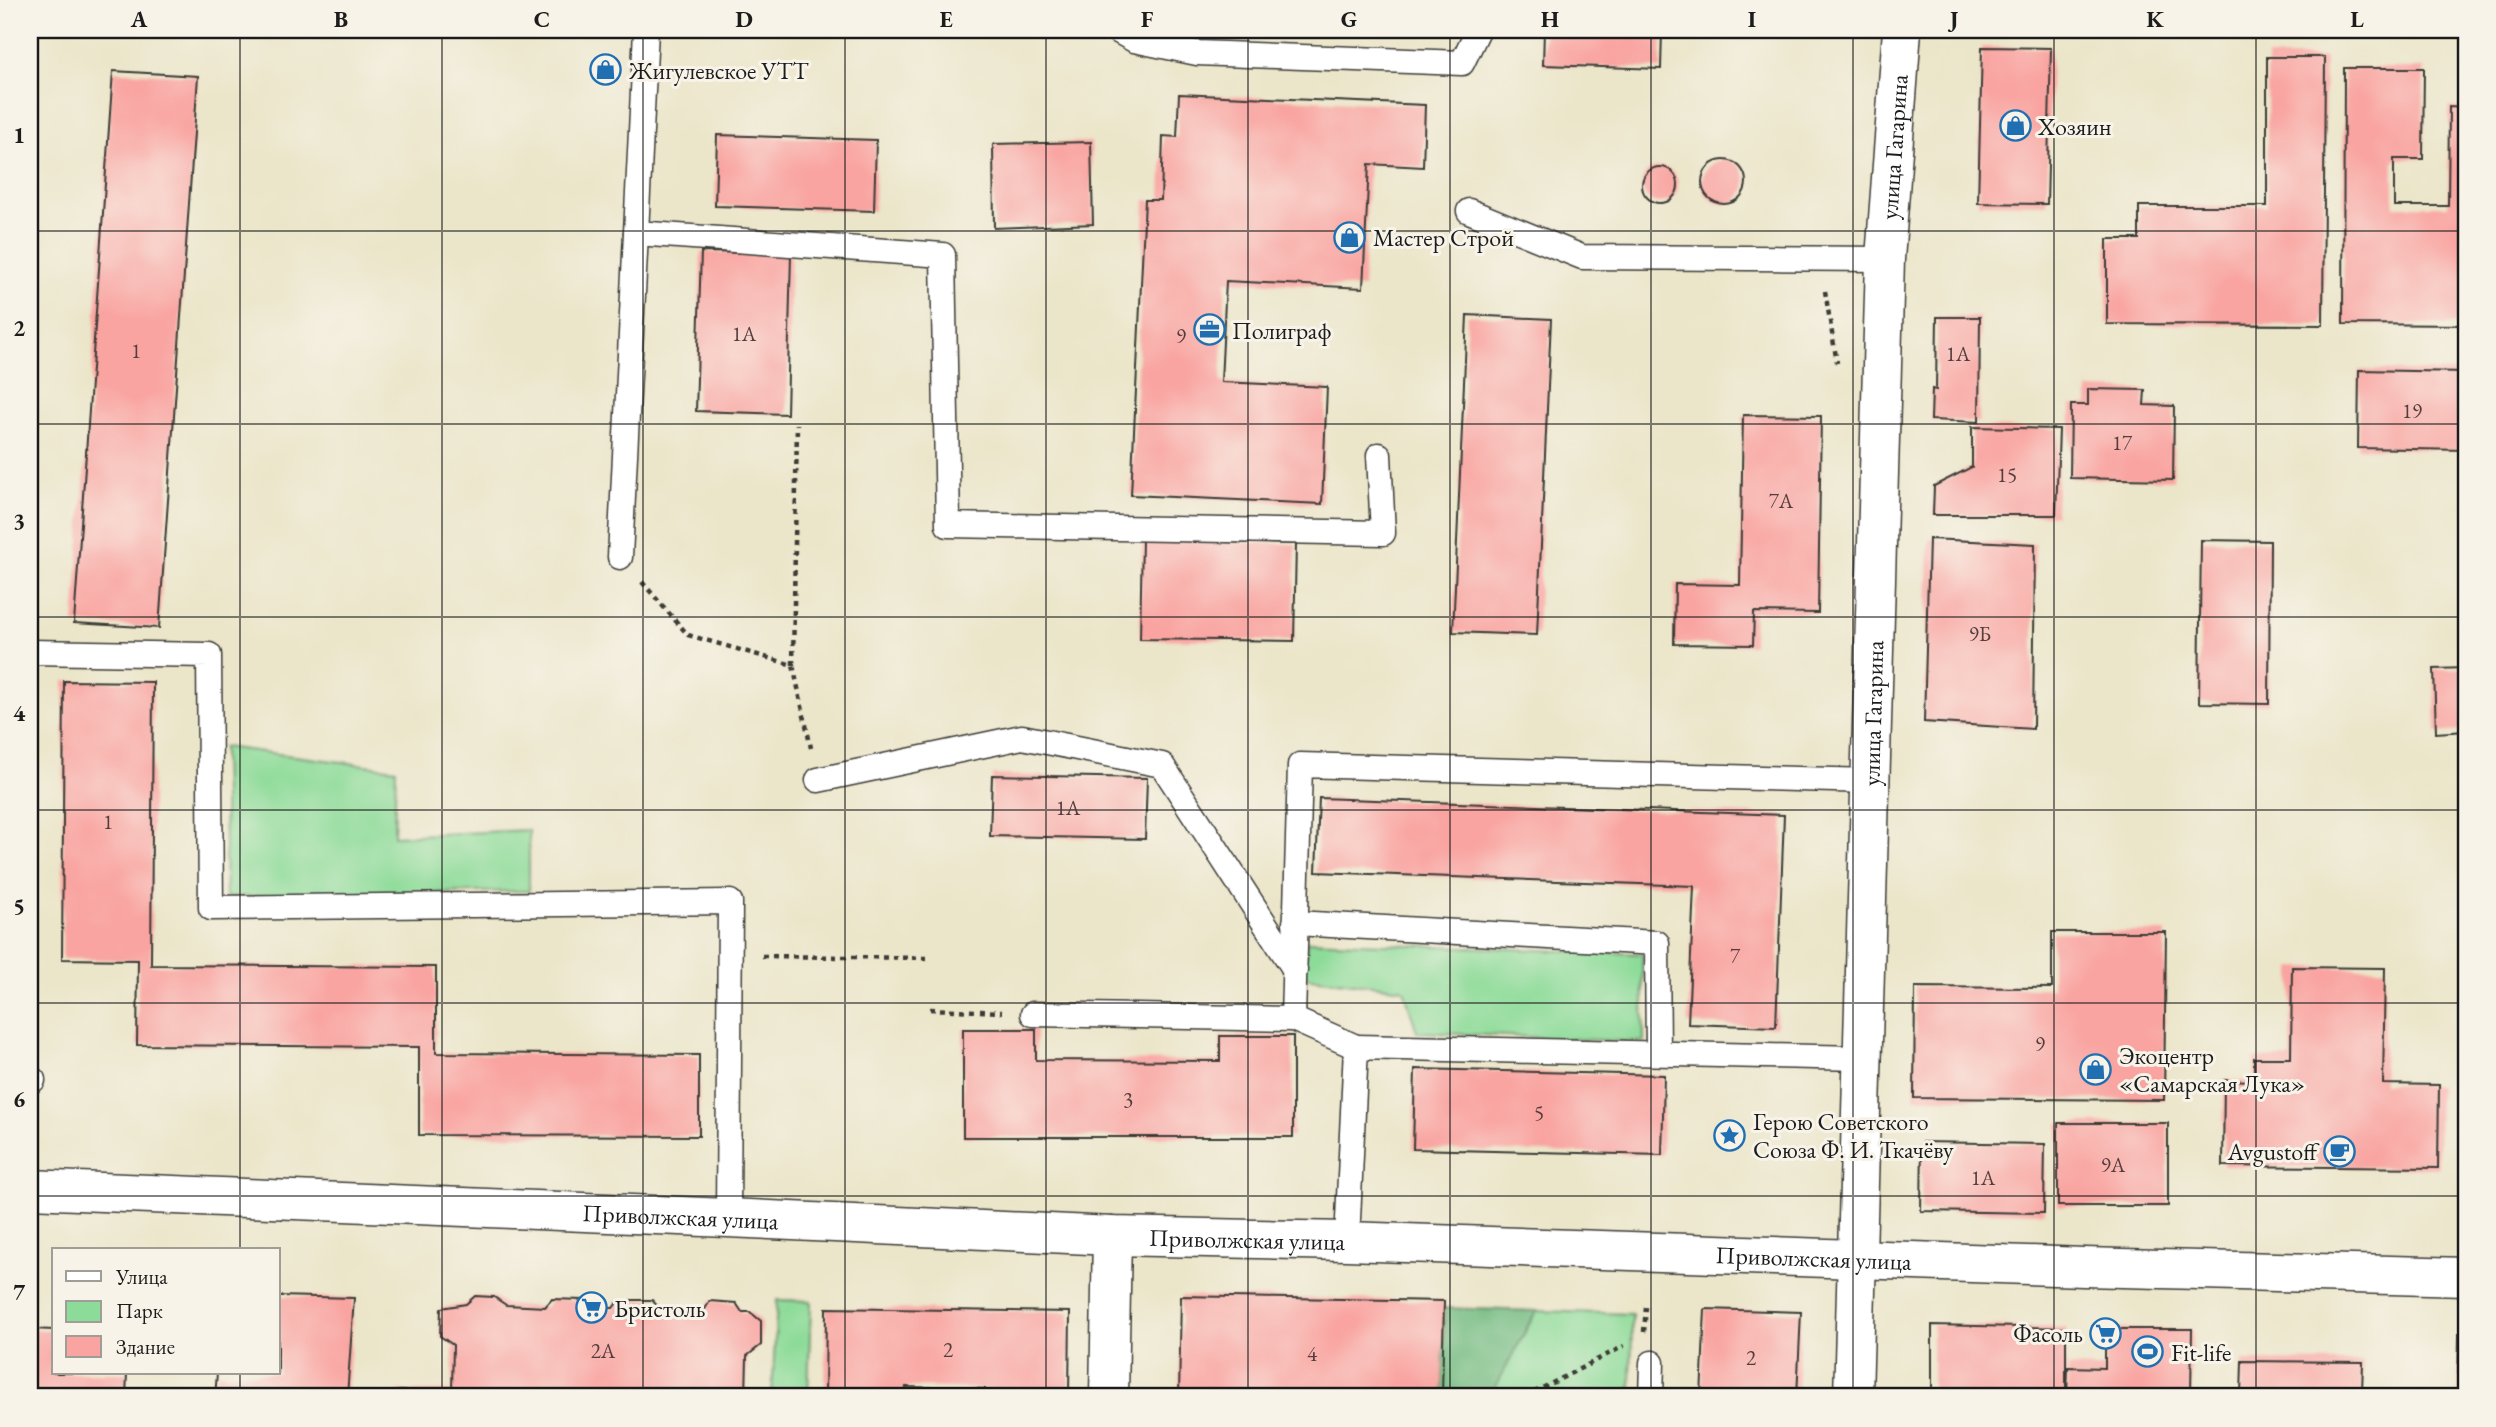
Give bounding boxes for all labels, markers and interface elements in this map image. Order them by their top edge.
text: A [130,4,148,34]
text: B [334,4,348,34]
text: C [534,4,550,34]
text: D [735,4,753,34]
text: E [939,4,953,34]
text: F [1141,4,1154,34]
text: G [1341,4,1357,34]
text: H [1541,4,1559,34]
text: I [1748,4,1756,34]
text: J [1948,4,1959,34]
text: K [2146,4,2164,34]
text: L [2350,4,2364,34]
shop icon: Жигулевское УТТ [589,53,623,87]
place label: Жигулевское УТТ [628,55,810,86]
street label: улица Гагарина [1872,73,1914,220]
shop icon: Хозяин [1998,109,2032,143]
place label: Хозяин [2037,111,2111,142]
text: 1 [13,120,25,150]
shop icon: Мастер Строй [1333,220,1367,254]
place label: Мастер Строй [1373,222,1514,253]
text: 2 [13,313,25,343]
office icon: Полиграф [1192,313,1226,347]
place label: Полиграф [1232,315,1331,346]
house number: 1А [732,320,757,347]
house number: 9 [1176,322,1186,349]
house number: 1 [131,337,141,364]
house number: 1А [1946,340,1971,367]
house number: 19 [2402,397,2422,424]
house number: 17 [2112,429,2133,456]
house number: 15 [1997,461,2017,488]
house number: 7А [1769,487,1794,514]
text: 3 [13,506,25,536]
house number: 9Б [1969,620,1991,647]
street label: улица Гагарина [1855,640,1890,786]
text: 4 [13,698,26,728]
house number: 1А [1056,794,1081,821]
house number: 1 [103,808,113,835]
text: 5 [13,891,25,921]
house number: 7 [1730,942,1741,969]
house number: 9 [2035,1030,2045,1057]
place label: Экоцентр «Самарская Лука» [2119,1040,2305,1099]
shop icon: Экоцентр «Самарская Лука» [2079,1052,2113,1086]
text: 6 [13,1084,25,1114]
house number: 3 [1123,1086,1133,1113]
house number: 5 [1534,1099,1544,1126]
place label: Герою Советского Союза Ф. И. Ткачёву [1753,1106,1954,1165]
place icon: Герою Советского Союза Ф. И. Ткачёву [1713,1118,1747,1152]
cafe icon: Avgustoff [2323,1134,2357,1168]
place label: Avgustoff [2227,1136,2320,1167]
house number: 9А [2101,1151,2126,1178]
house number: 1А [1971,1164,1996,1191]
street label: Приволжская улица [582,1196,780,1236]
street label: Приволжская улица [1149,1221,1346,1256]
street label: Приволжская улица [1715,1239,1913,1276]
legend [52,1248,280,1374]
text: Улица [115,1263,168,1290]
text: 7 [13,1277,26,1307]
supermarket icon: Бристоль [574,1291,608,1325]
place label: Бристоль [614,1293,705,1324]
text: Парк [116,1297,163,1324]
supermarket icon: Фасоль [2089,1316,2123,1350]
place label: Фасоль [2013,1318,2083,1349]
text: Здание [116,1333,175,1360]
sports icon: Fit-life [2131,1335,2165,1369]
house number: 2 [943,1336,953,1363]
house number: 2А [591,1337,616,1364]
place label: Fit-life [2171,1337,2231,1368]
house number: 4 [1307,1340,1318,1367]
house number: 2 [1746,1344,1756,1371]

